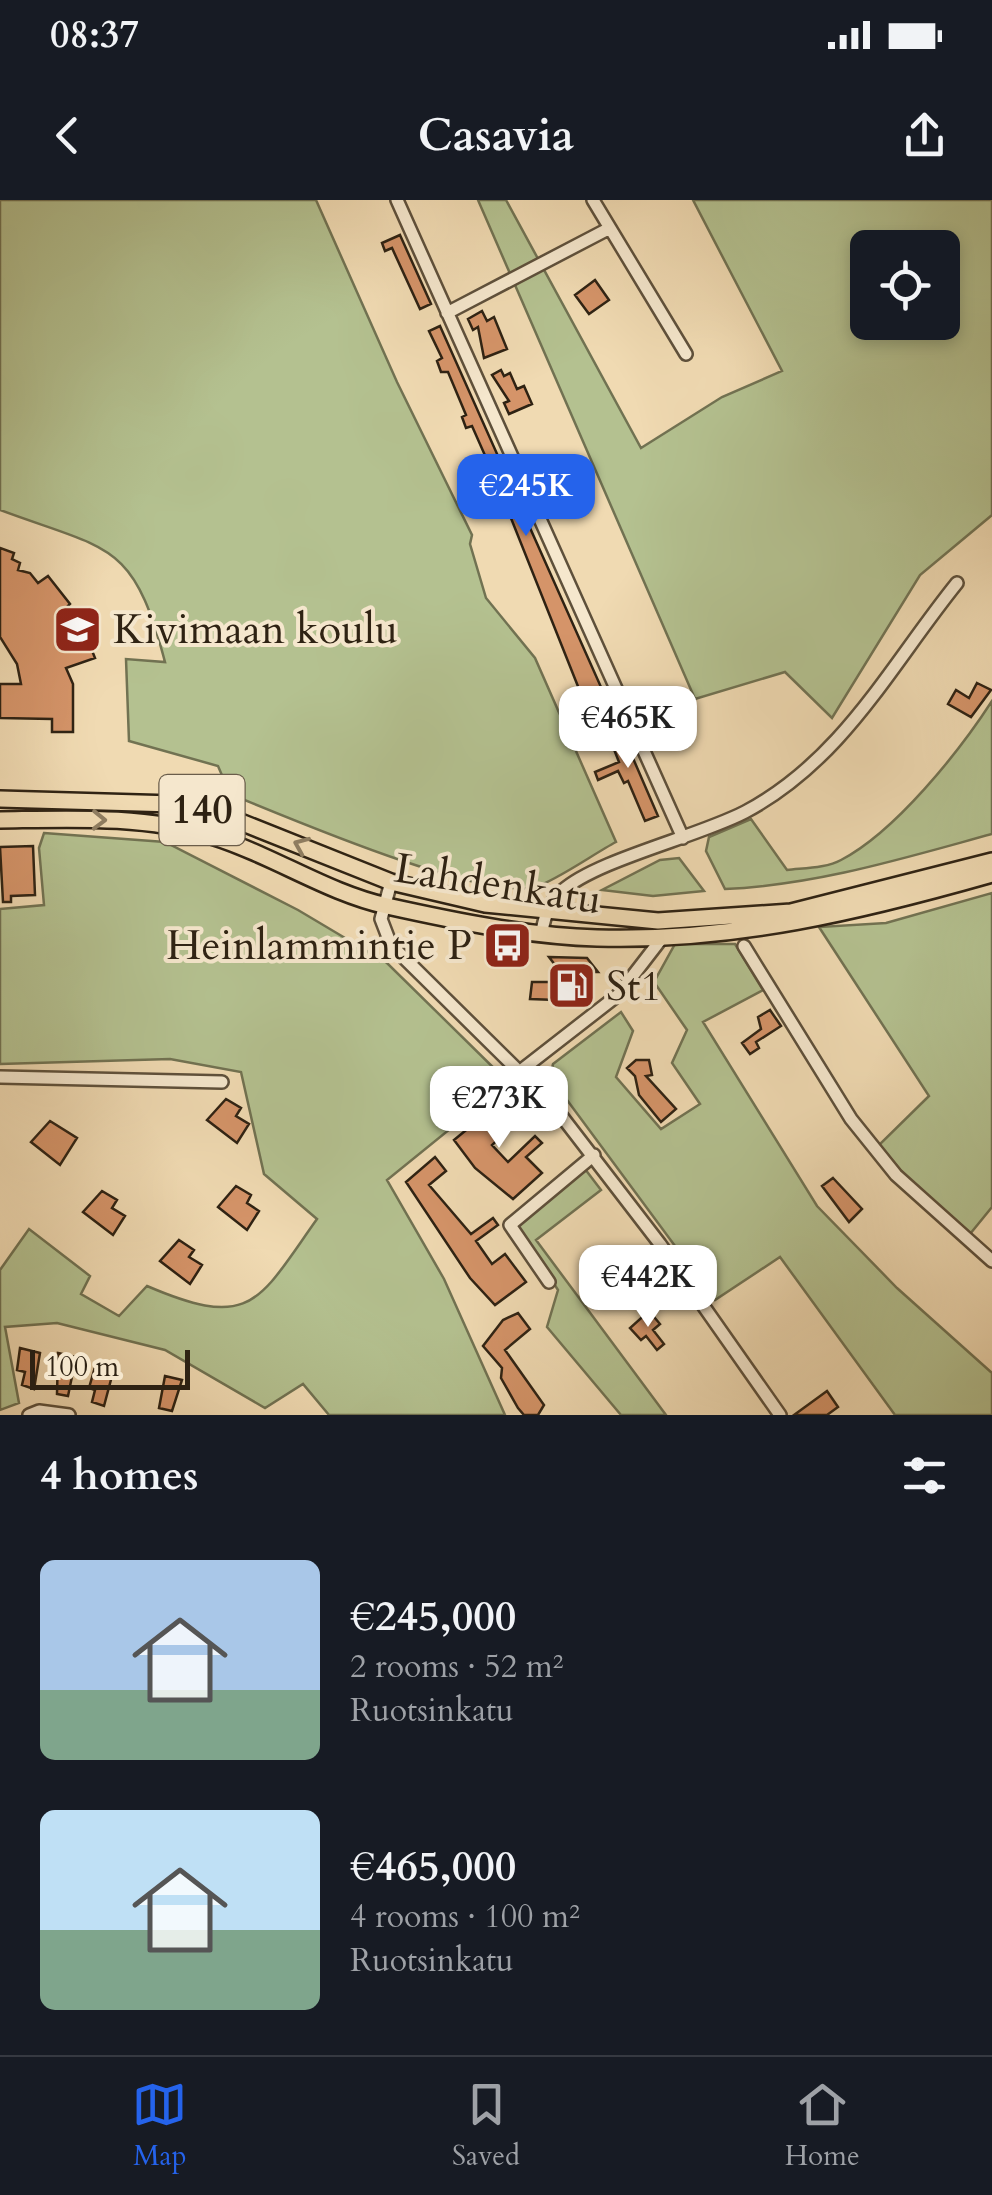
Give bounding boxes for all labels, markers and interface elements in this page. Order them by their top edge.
text: 08:37 [50,9,139,61]
text: Casavia [418,105,574,166]
icon: back [40,108,95,163]
icon: share [897,108,952,163]
map controls [850,230,960,340]
button: locate [850,230,960,340]
pin: €245K [456,454,596,539]
text: €245K [479,464,573,508]
place label: Kivimaan koulu [113,601,398,658]
school or university icon: Kivimaan koulu [52,603,104,655]
pin: €465K [558,686,698,771]
text: €465K [581,696,675,740]
road number: 140 [160,775,244,845]
one-way arrow [92,809,108,830]
one-way arrow [294,837,312,857]
street label: Lahdenkatu [390,840,606,928]
place label: Heinlammintie P [166,917,472,974]
bus stop icon: Heinlammintie P [481,919,533,971]
place label: St1 [606,958,662,1015]
fuel station icon: St1 [545,960,597,1012]
pin: €273K [429,1066,569,1151]
text: €273K [452,1076,546,1120]
pin: €442K [578,1245,718,1330]
text: €442K [601,1255,695,1299]
scale bar [30,1345,190,1390]
text: 100 m [45,1348,119,1386]
text: 4 homes [40,1447,198,1504]
icon: filters [897,1448,952,1503]
text: €245,000 [350,1588,516,1645]
icon: home [120,1600,240,1720]
text: 2 rooms · 52 m² [350,1645,563,1689]
text: Ruotsinkatu [350,1689,514,1733]
text: €465,000 [350,1838,516,1895]
icon: home [120,1850,240,1970]
text: 4 rooms · 100 m² [350,1895,580,1939]
text: Ruotsinkatu [350,1939,514,1983]
tab: Map [132,2077,187,2175]
tab: Saved [452,2077,520,2175]
tab: Home [785,2077,860,2175]

